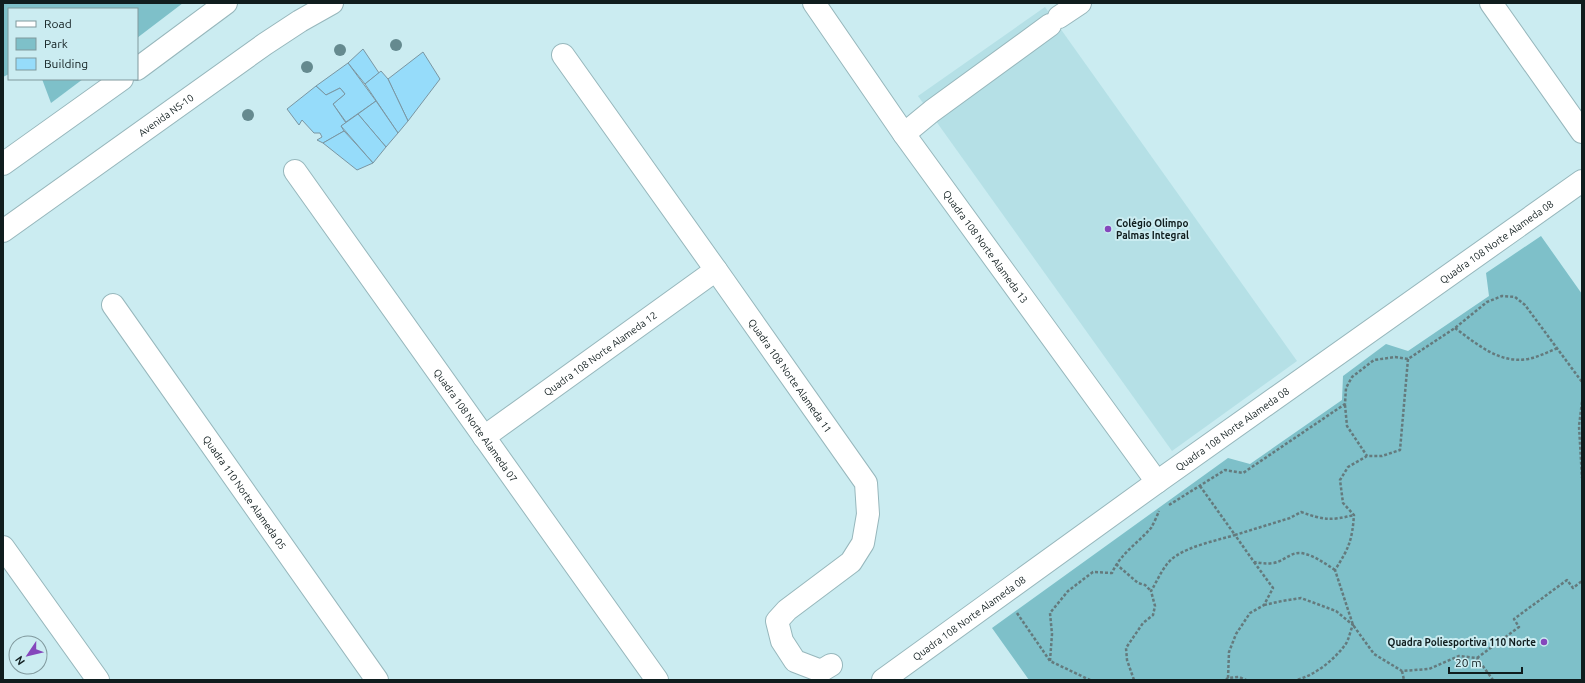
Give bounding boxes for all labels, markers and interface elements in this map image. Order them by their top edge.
legend [8,8,138,80]
text: Road [44,17,72,30]
text: Park [44,37,68,50]
text: Building [44,57,88,70]
street label: Avenida NS-10 [137,92,196,139]
street label: Quadra 108 Norte Alameda 13 [941,188,1030,305]
street label: Quadra 108 Norte Alameda 08 [1438,198,1556,286]
place label: Colégio Olimpo Palmas Integral [1116,218,1189,241]
marker: Colégio Olimpo Palmas Integral [1103,224,1113,234]
street label: Quadra 108 Norte Alameda 12 [542,310,659,398]
street label: Quadra 108 Norte Alameda 11 [746,317,834,435]
street label: Quadra 108 Norte Alameda 07 [431,367,519,484]
street label: Quadra 108 Norte Alameda 08 [1173,385,1291,473]
street label: Quadra 110 Norte Alameda 05 [201,434,288,552]
street label: Quadra 108 Norte Alameda 08 [911,574,1028,663]
north arrow [8,635,48,675]
place label: Quadra Poliesportiva 110 Norte [1388,637,1536,648]
marker: Quadra Poliesportiva 110 Norte [1539,637,1549,647]
scale bar [1449,649,1522,675]
text: N [13,654,27,668]
text: 20 m [1455,656,1482,669]

